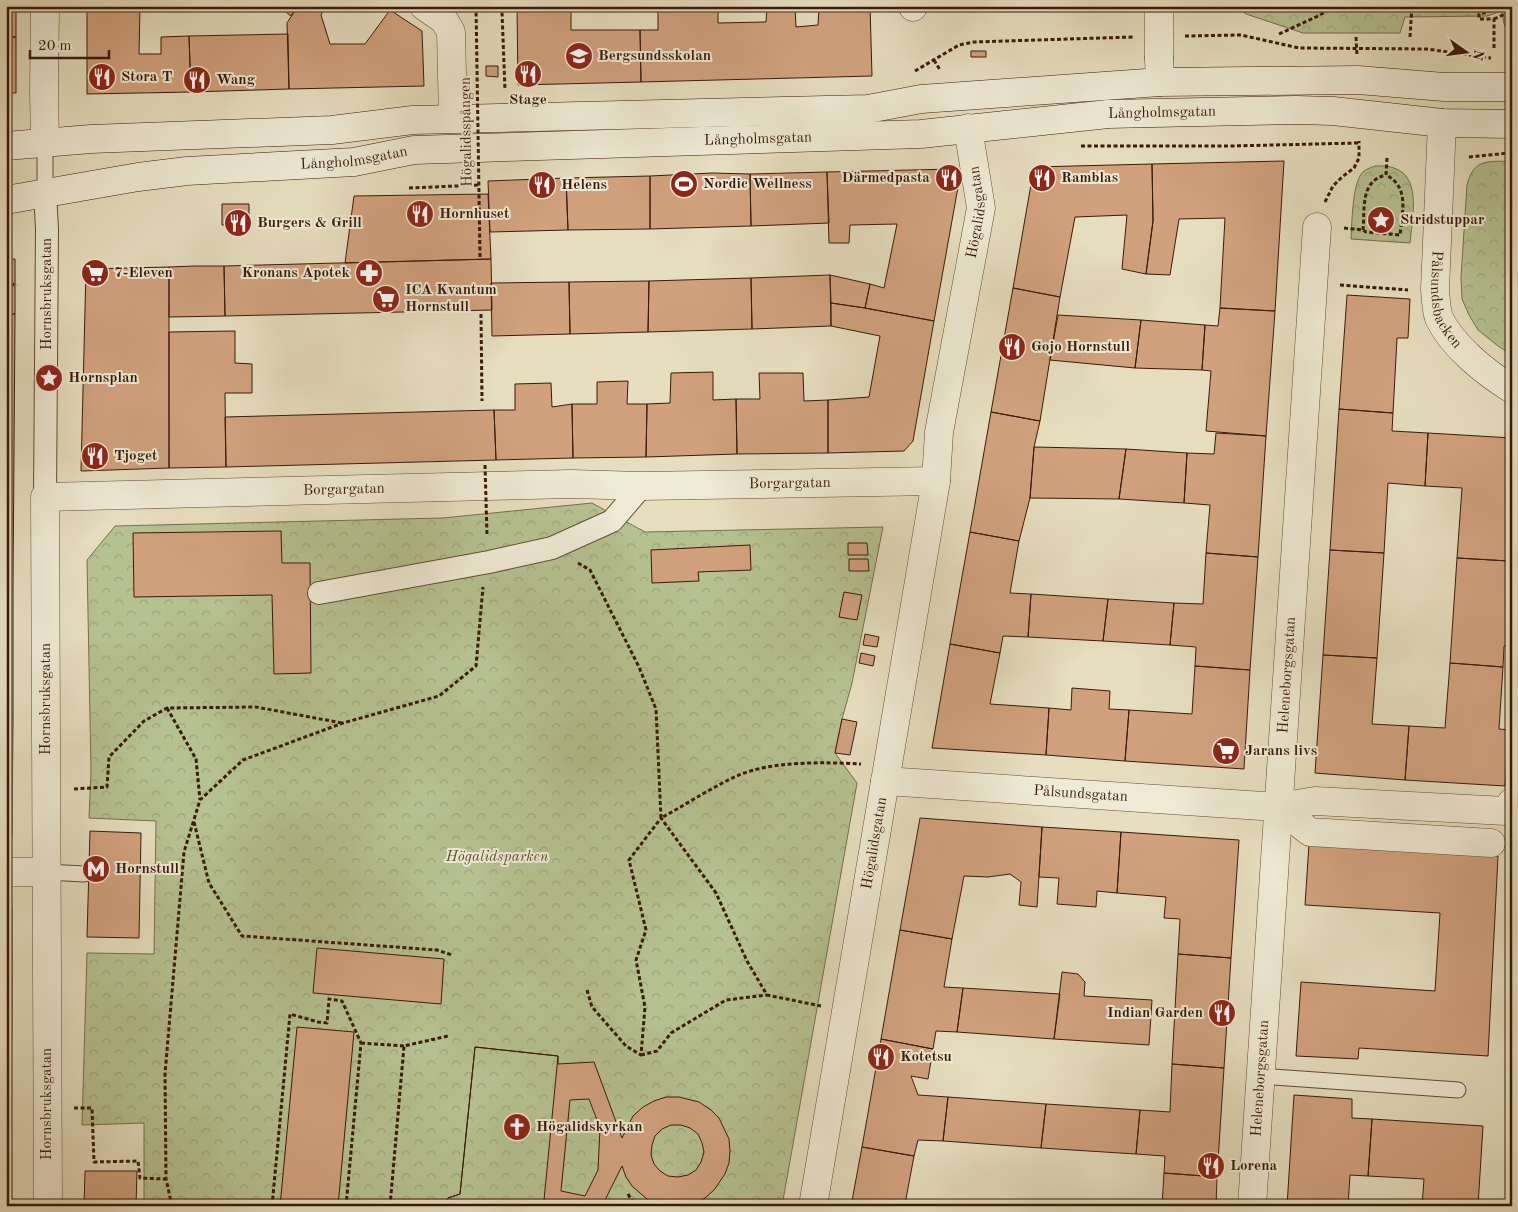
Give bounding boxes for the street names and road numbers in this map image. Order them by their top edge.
street label: Högalidsspången [459,77,475,187]
street label: Långholmsgatan [1108,104,1216,122]
street label: Långholmsgatan [704,130,812,148]
street label: Långholmsgatan [300,144,409,172]
street label: Högalidsgatan [964,165,988,260]
street label: Hornsbruksgatan [40,238,55,350]
street label: Pålsundsbacken [1427,250,1465,351]
street label: Borgargatan [749,475,831,492]
street label: Borgargatan [303,481,385,498]
street label: Heleneborgsgatan [1276,616,1299,734]
street label: Hornsbruksgatan [39,643,54,755]
street label: Pålsundsgatan [1033,783,1128,805]
street label: Högalidsgatan [859,796,890,891]
street label: Heleneborgsgatan [1249,1019,1272,1137]
street label: Hornsbruksgatan [40,1048,55,1160]

